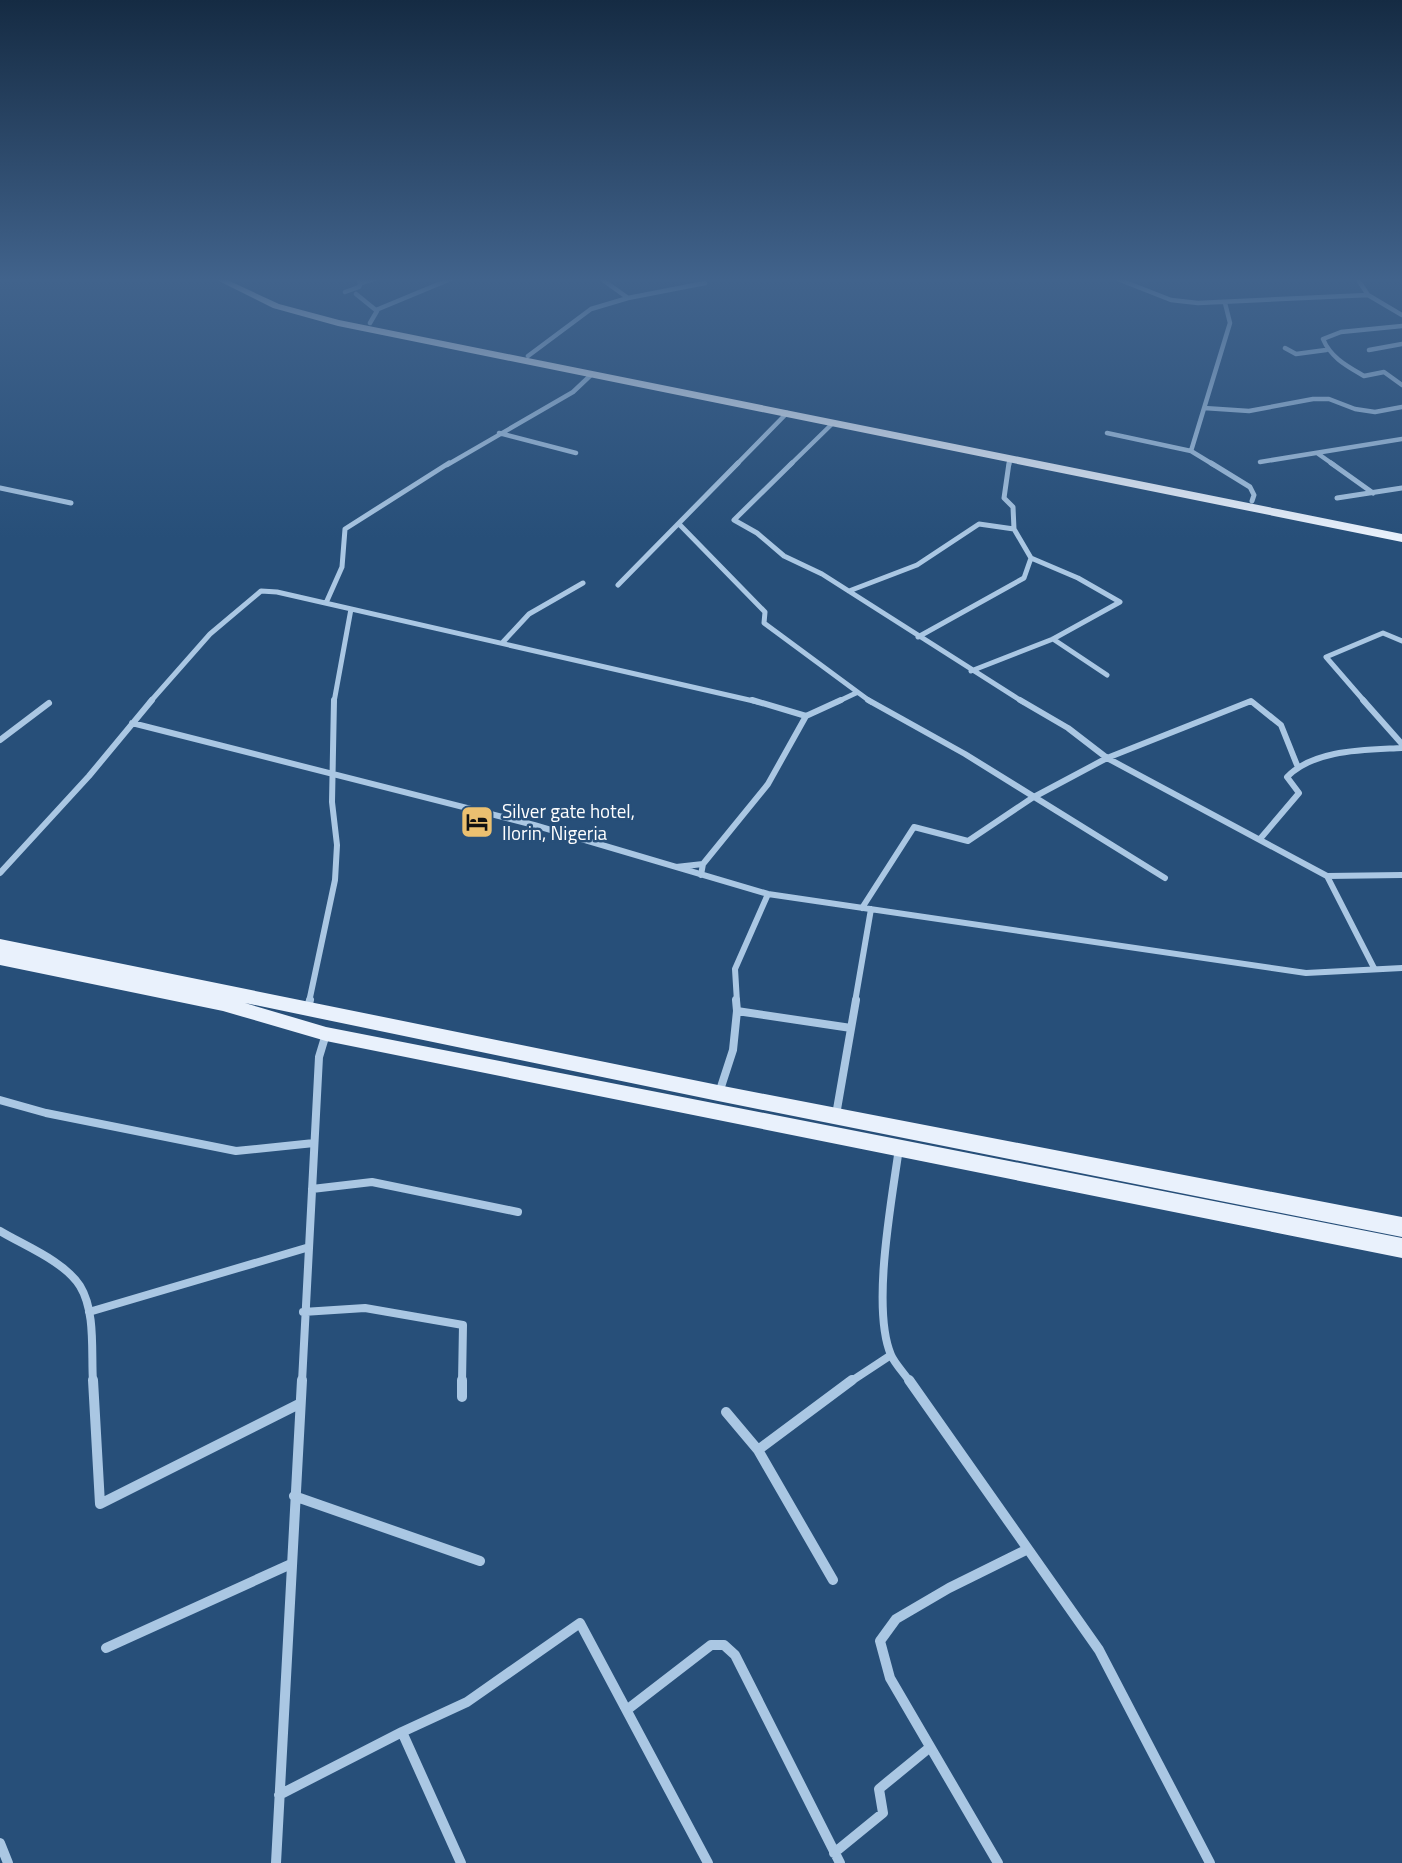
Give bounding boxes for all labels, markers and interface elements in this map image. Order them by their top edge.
place label: Silver gate hotel, Ilorin, Nigeria [502,796,635,847]
hotel icon: Silver gate hotel, Ilorin, Nigeria [458,803,496,841]

